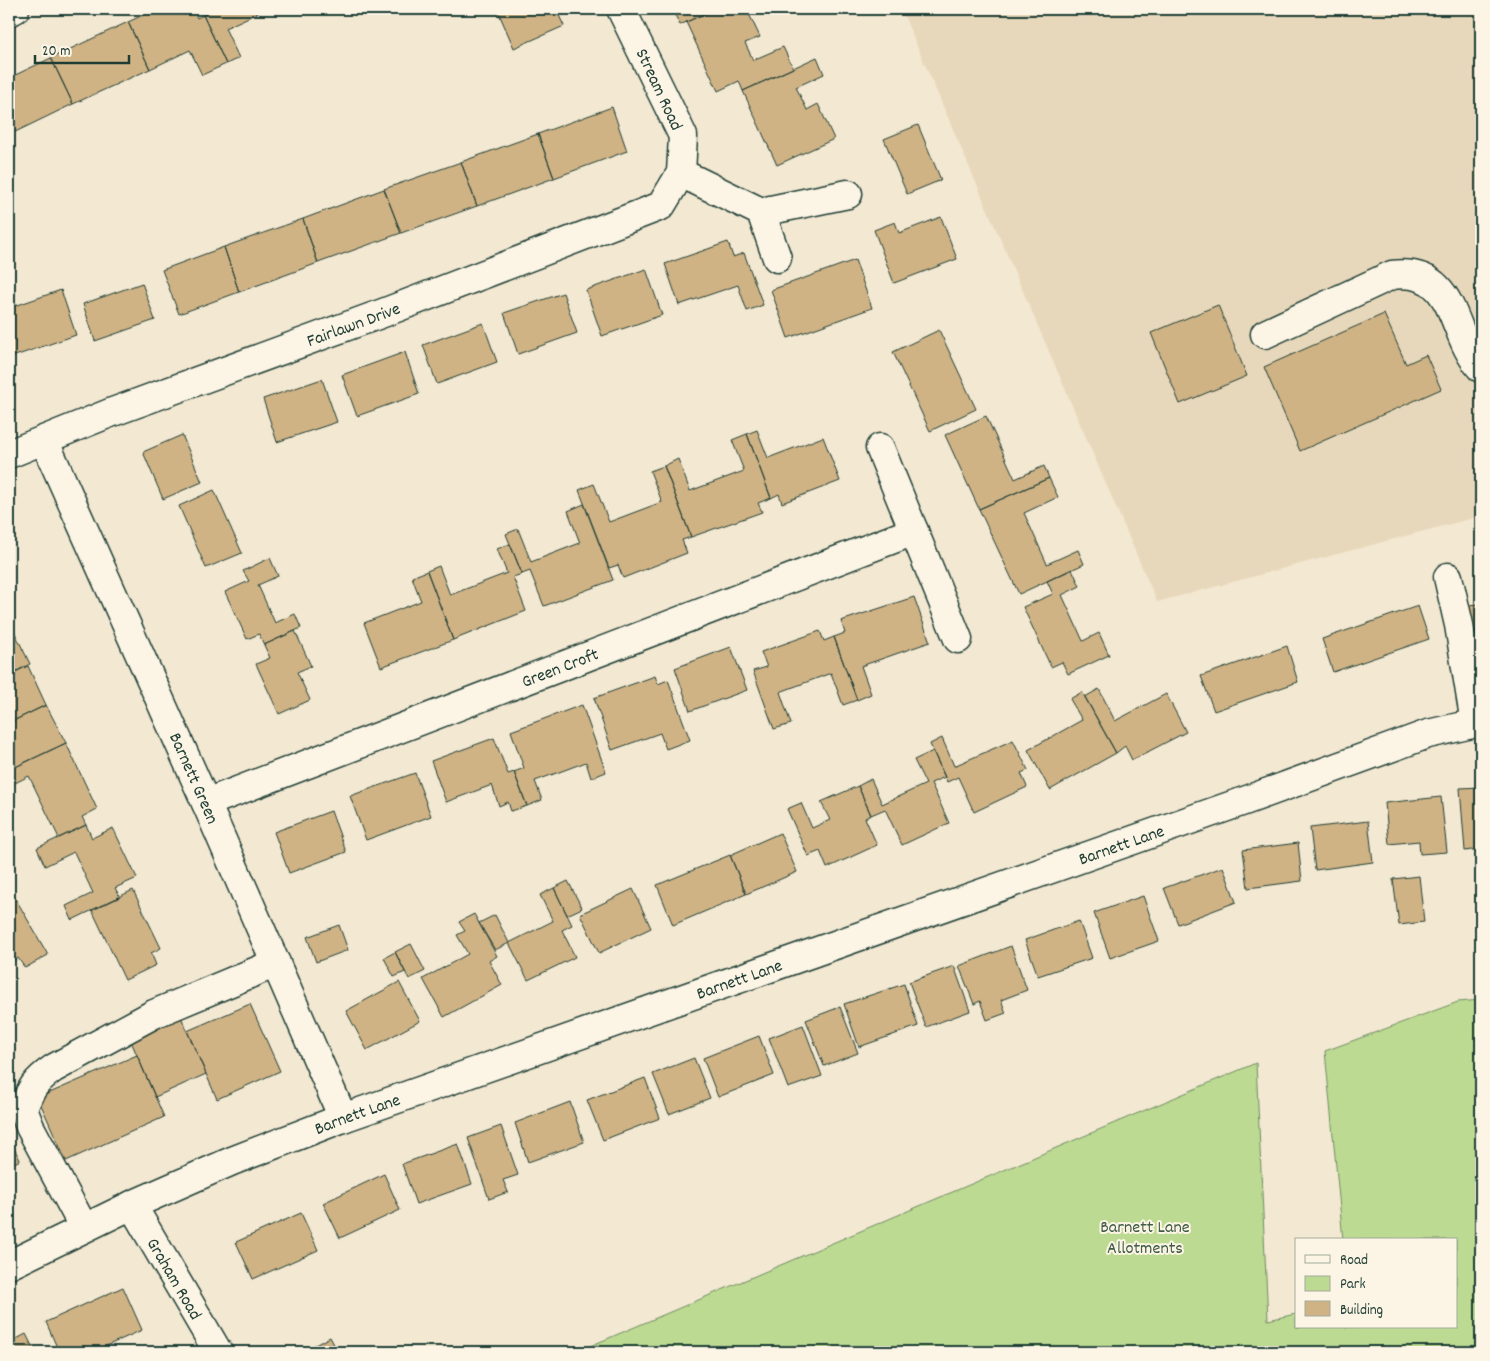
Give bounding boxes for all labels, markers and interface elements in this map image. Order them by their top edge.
scale bar [35,32,129,64]
text: 20 m [42,41,70,63]
street label: Stream Road [628,45,688,135]
street label: Fairlawn Drive [304,297,405,355]
street label: Green Croft [519,643,603,696]
street label: Barnett Green [161,729,224,828]
street label: Barnett Lane [1076,820,1168,873]
street label: Barnett Lane [694,954,786,1008]
street label: Barnett Lane [312,1089,404,1143]
park label: Barnett Lane Allotments [1100,1216,1190,1262]
street label: Graham Road [139,1234,207,1325]
legend [1295,1238,1458,1328]
text: Road [1340,1250,1368,1272]
text: Park [1340,1274,1366,1296]
text: Building [1340,1300,1383,1322]

